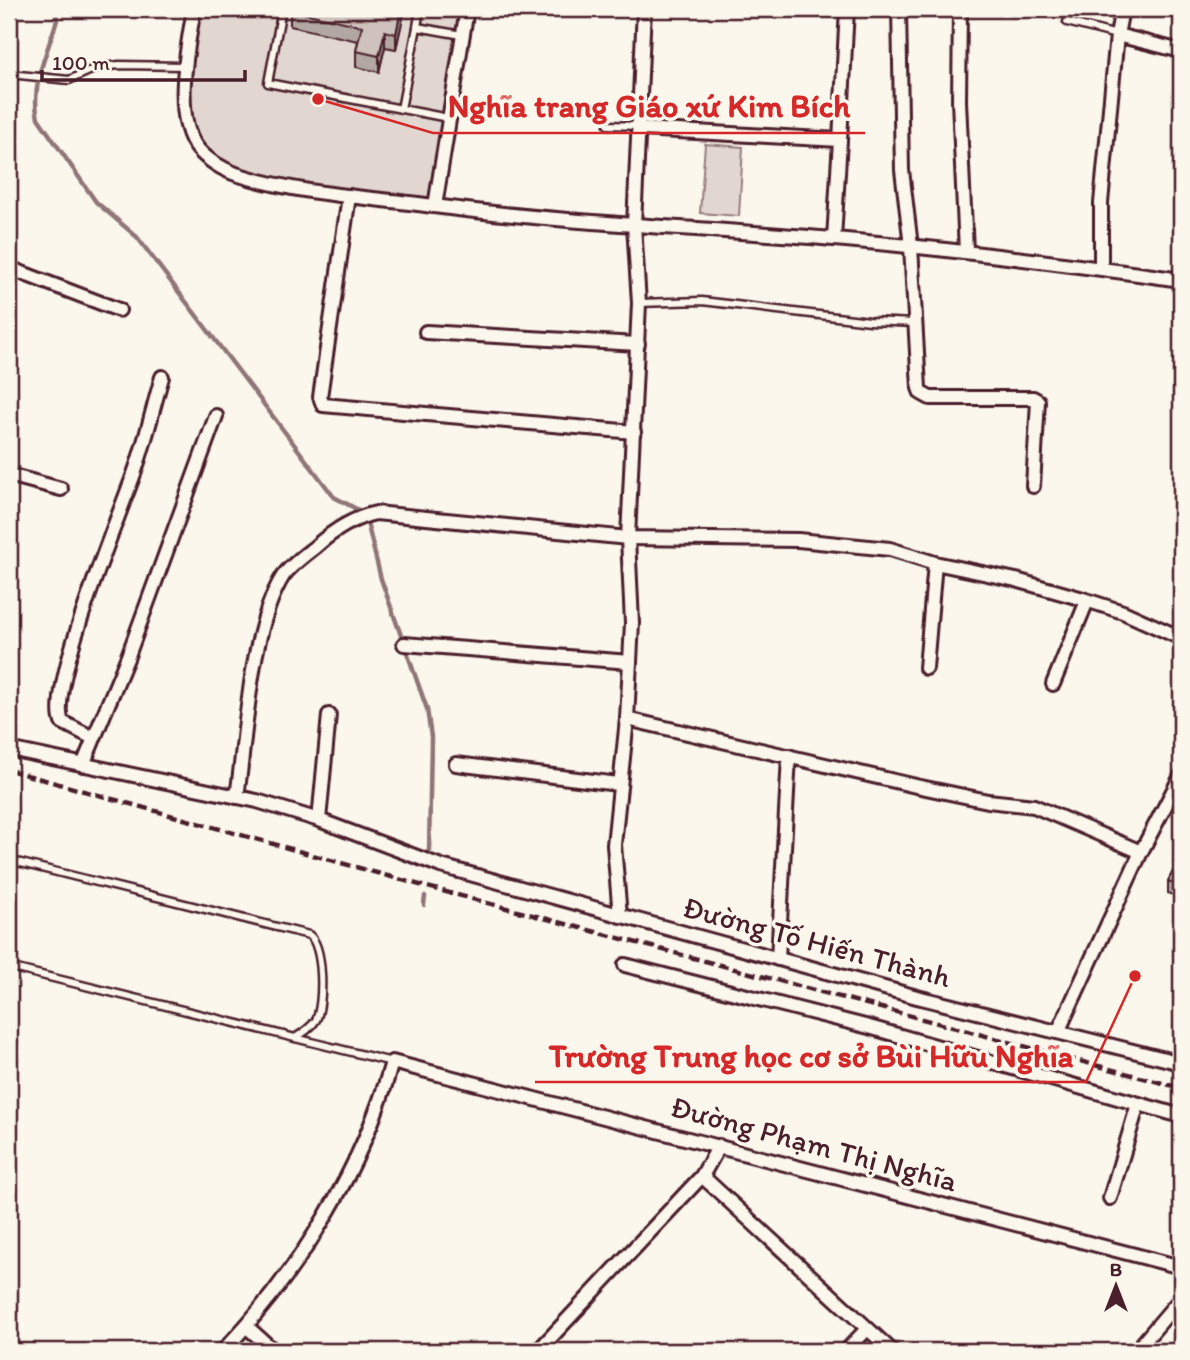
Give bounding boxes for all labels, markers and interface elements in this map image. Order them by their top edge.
scale bar [42,38,245,82]
text: 100 m [52,50,110,75]
callout: Nghĩa trang Giáo xứ Kim Bích [433,80,865,133]
text: Nghĩa trang Giáo xứ Kim Bích [448,87,851,125]
street label: Đường Tố Hiến Thành [679,888,955,995]
callout: Trường Trung học cơ sở Bùi Hữu Nghĩa [535,1029,1086,1082]
text: Trường Trung học cơ sở Bùi Hữu Nghĩa [548,1037,1074,1075]
street label: Đường Phạm Thị Nghĩa [667,1087,962,1200]
north arrow [1082,1252,1152,1322]
text: B [1110,1258,1122,1281]

